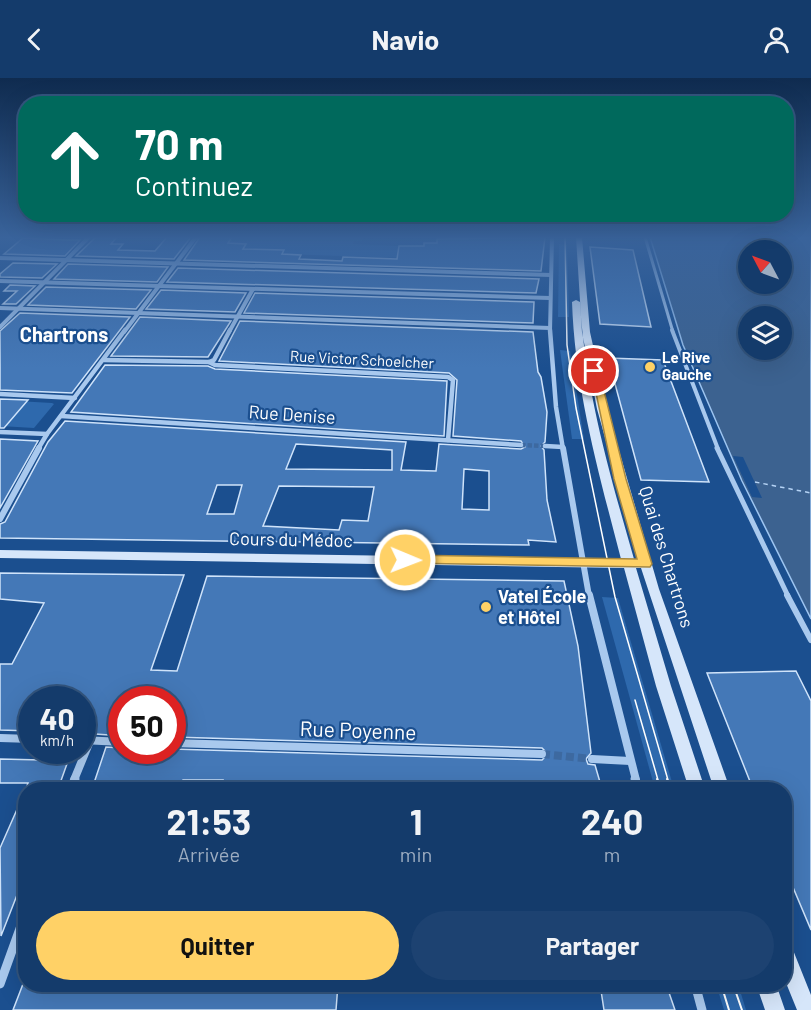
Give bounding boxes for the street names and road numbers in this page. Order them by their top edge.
street label: Rue Victor Schoelcher [290,346,435,372]
street label: Rue Denise [248,400,336,428]
street label: Quai des Chartrons [635,483,699,630]
street label: Cours du Médoc [229,527,353,551]
street label: Rue Poyenne [299,715,417,744]

